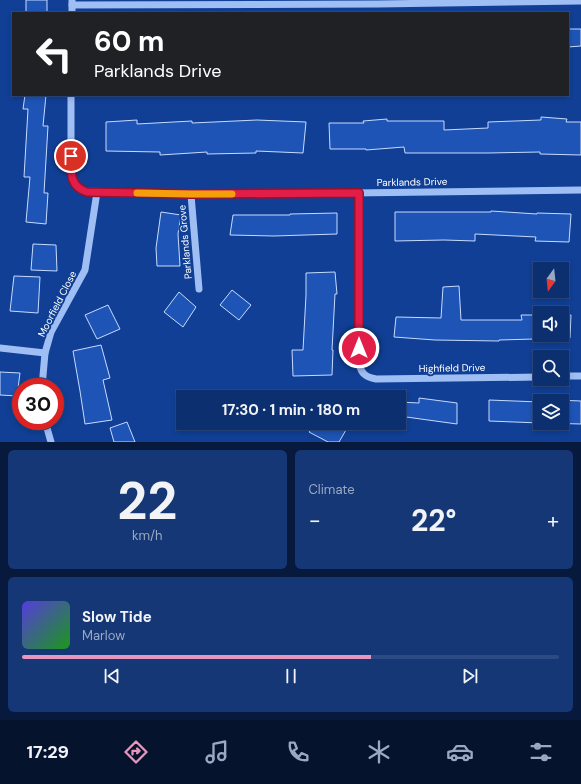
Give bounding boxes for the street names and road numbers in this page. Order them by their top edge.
street label: Parklands Drive [376,175,448,189]
street label: Parklands Grove [175,204,195,280]
street label: Moorfield Close [35,268,79,339]
street label: Highfield Drive [419,361,486,375]

